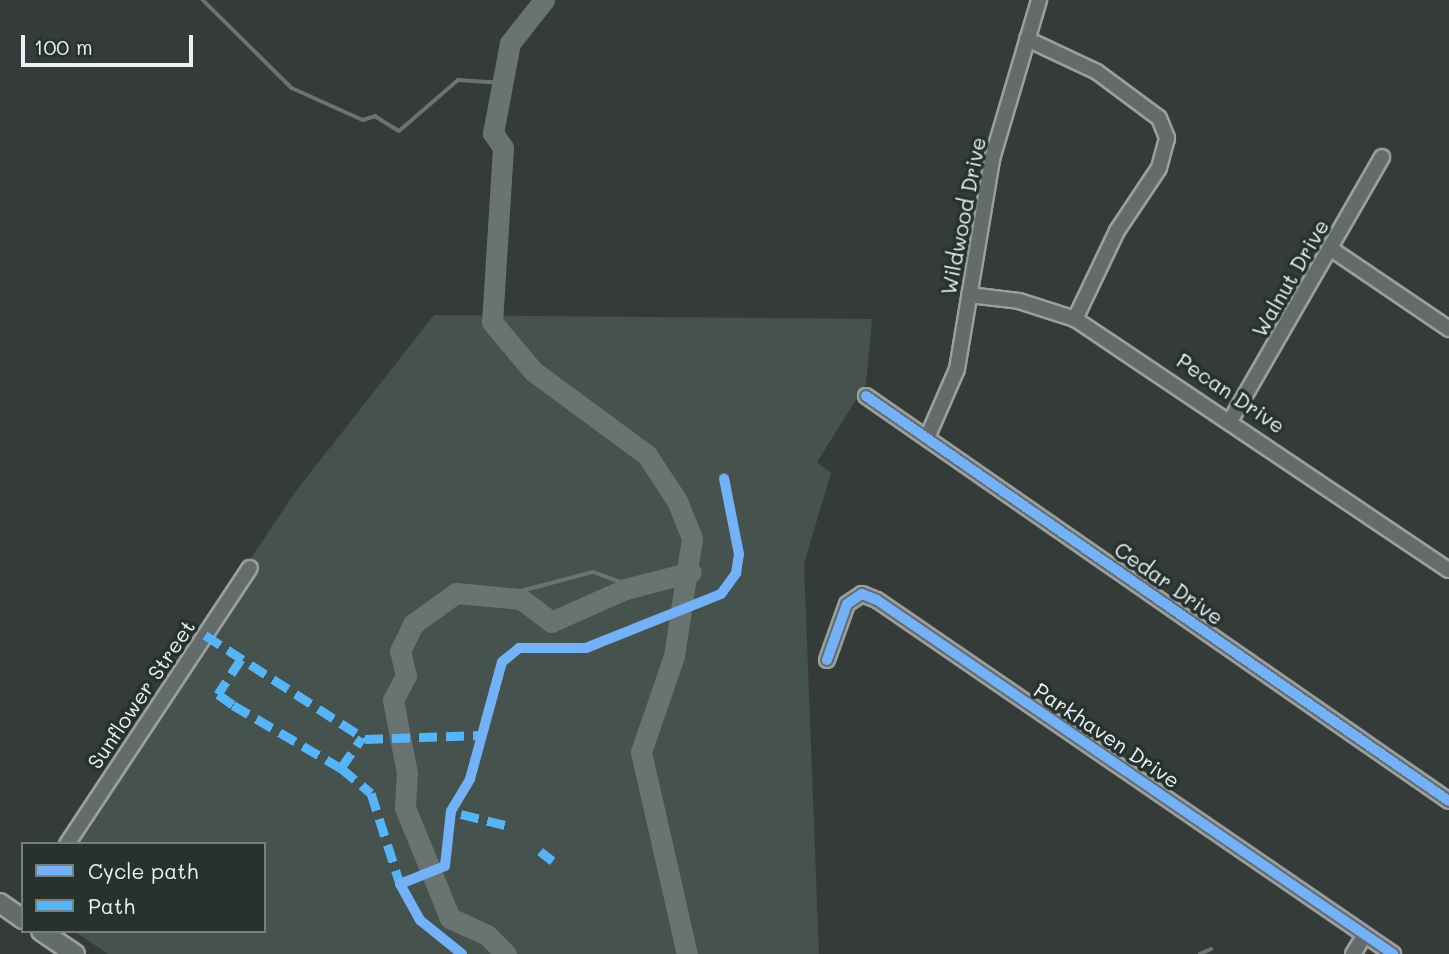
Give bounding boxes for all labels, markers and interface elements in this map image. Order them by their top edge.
scale bar [24,21,196,65]
text: 100 m [34,33,93,60]
street label: Wildwood Drive [935,135,991,297]
street label: Walnut Drive [1246,215,1334,341]
street label: Pecan Drive [1172,348,1290,438]
street label: Cedar Drive [1110,536,1228,630]
street label: Sunflower Street [82,615,200,773]
street label: Parkhaven Drive [1029,677,1185,793]
legend [21,842,266,933]
text: Cycle path [88,857,198,884]
text: Path [88,892,135,919]

